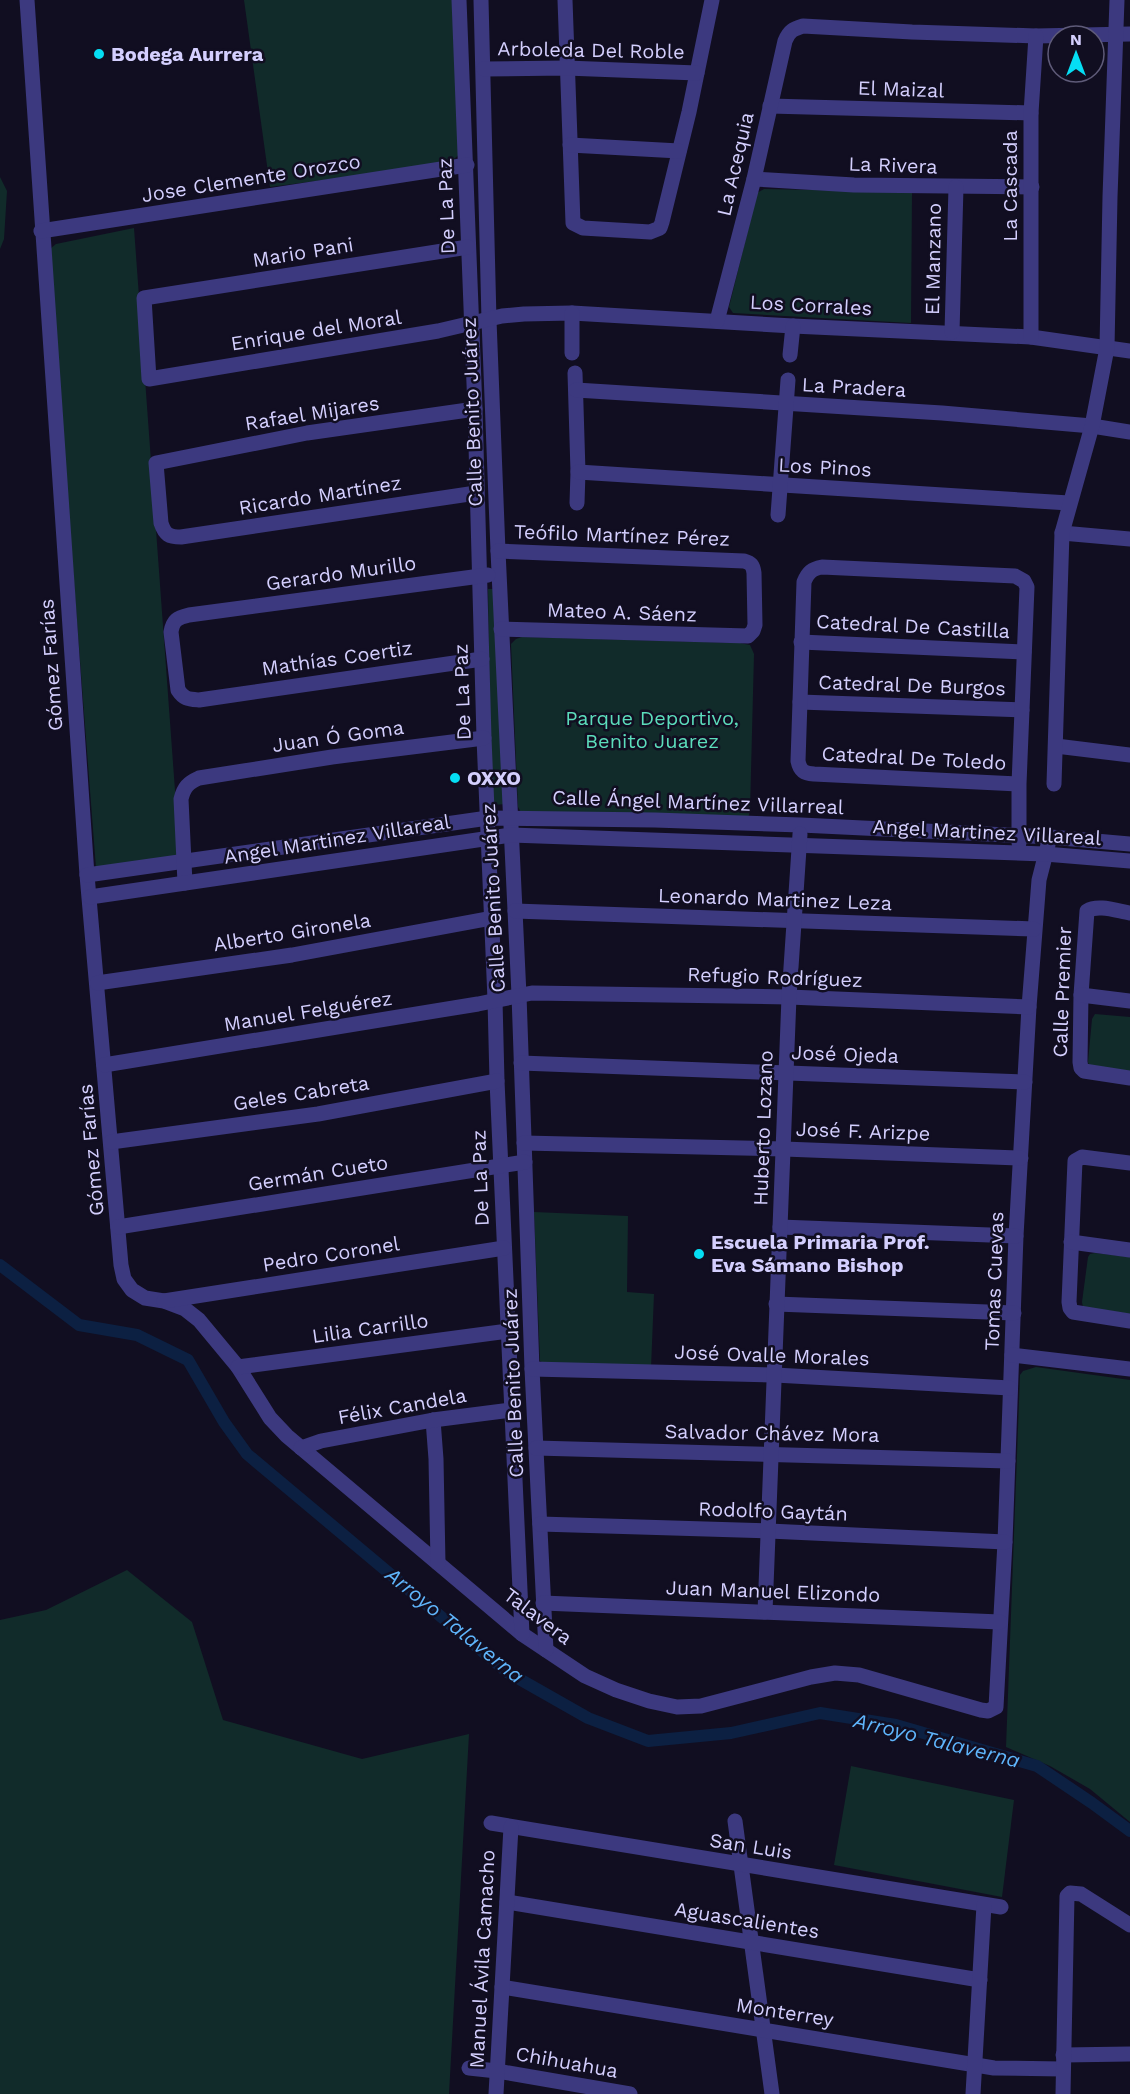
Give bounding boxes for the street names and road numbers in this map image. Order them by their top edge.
street label: Arboleda Del Roble [497,36,685,64]
street label: El Maizal [857,75,945,103]
street label: La Acequia [711,110,759,218]
street label: La Cascada [998,130,1022,242]
street label: Jose Clemente Orozco [140,149,362,207]
street label: La Rivera [848,151,938,179]
street label: De La Paz [432,157,460,255]
street label: El Manzano [920,203,946,315]
street label: Mario Pani [251,232,355,272]
street label: Los Corrales [749,290,873,320]
street label: Enrique del Moral [229,305,403,355]
street label: Calle Benito Juárez [457,317,487,507]
street label: La Pradera [801,372,907,402]
street label: Rafael Mijares [243,391,381,435]
street label: Los Pinos [778,453,872,481]
street label: Ricardo Martínez [237,470,403,520]
street label: Teófilo Martínez Pérez [514,519,730,551]
street label: Gerardo Murillo [264,551,418,595]
street label: Mateo A. Sáenz [547,597,697,627]
street label: Gómez Farías [34,598,68,732]
street label: Catedral De Castilla [815,609,1011,643]
street label: Mathías Coertiz [260,636,414,680]
street label: De La Paz [448,643,476,741]
street label: Catedral De Burgos [818,670,1006,700]
street label: Juan Ó Goma [271,715,405,757]
street label: Catedral De Toledo [821,741,1007,775]
street label: Calle Ángel Martínez Villarreal [552,785,844,819]
street label: Calle Benito Juárez [476,803,510,993]
street label: Angel Martinez Villareal [222,809,452,869]
street label: Angel Martinez Villareal [872,814,1102,850]
street label: Leonardo Martinez Leza [658,883,892,915]
street label: Alberto Gironela [212,908,372,956]
street label: Calle Premier [1048,926,1076,1058]
street label: Refugio Rodríguez [687,962,863,992]
street label: Manuel Felguérez [222,986,394,1036]
street label: José Ojeda [791,1040,899,1068]
street label: Huberto Lozano [748,1050,778,1206]
street label: Geles Cabreta [231,1070,371,1116]
street label: Gómez Farías [73,1083,109,1217]
street label: José F. Arizpe [795,1117,931,1145]
street label: De La Paz [466,1129,494,1227]
street label: Germán Cueto [246,1150,390,1196]
street label: Tomas Cuevas [980,1211,1008,1351]
street label: Pedro Coronel [261,1231,401,1277]
street label: Calle Benito Juárez [498,1288,528,1478]
street label: Lilia Carrillo [310,1308,430,1348]
street label: José Ovalle Morales [674,1340,870,1370]
street label: Félix Candela [336,1383,468,1429]
street label: Salvador Chávez Mora [664,1419,880,1447]
street label: Rodolfo Gaytán [698,1496,848,1526]
street label: Juan Manuel Elizondo [665,1575,881,1607]
street label: Talavera [499,1582,577,1650]
street label: San Luis [708,1828,794,1864]
street label: Manuel Ávila Camacho [464,1849,500,2069]
street label: Aguascalientes [673,1897,821,1943]
street label: Monterrey [734,1992,836,2032]
street label: Chihuahua [514,2041,620,2083]

